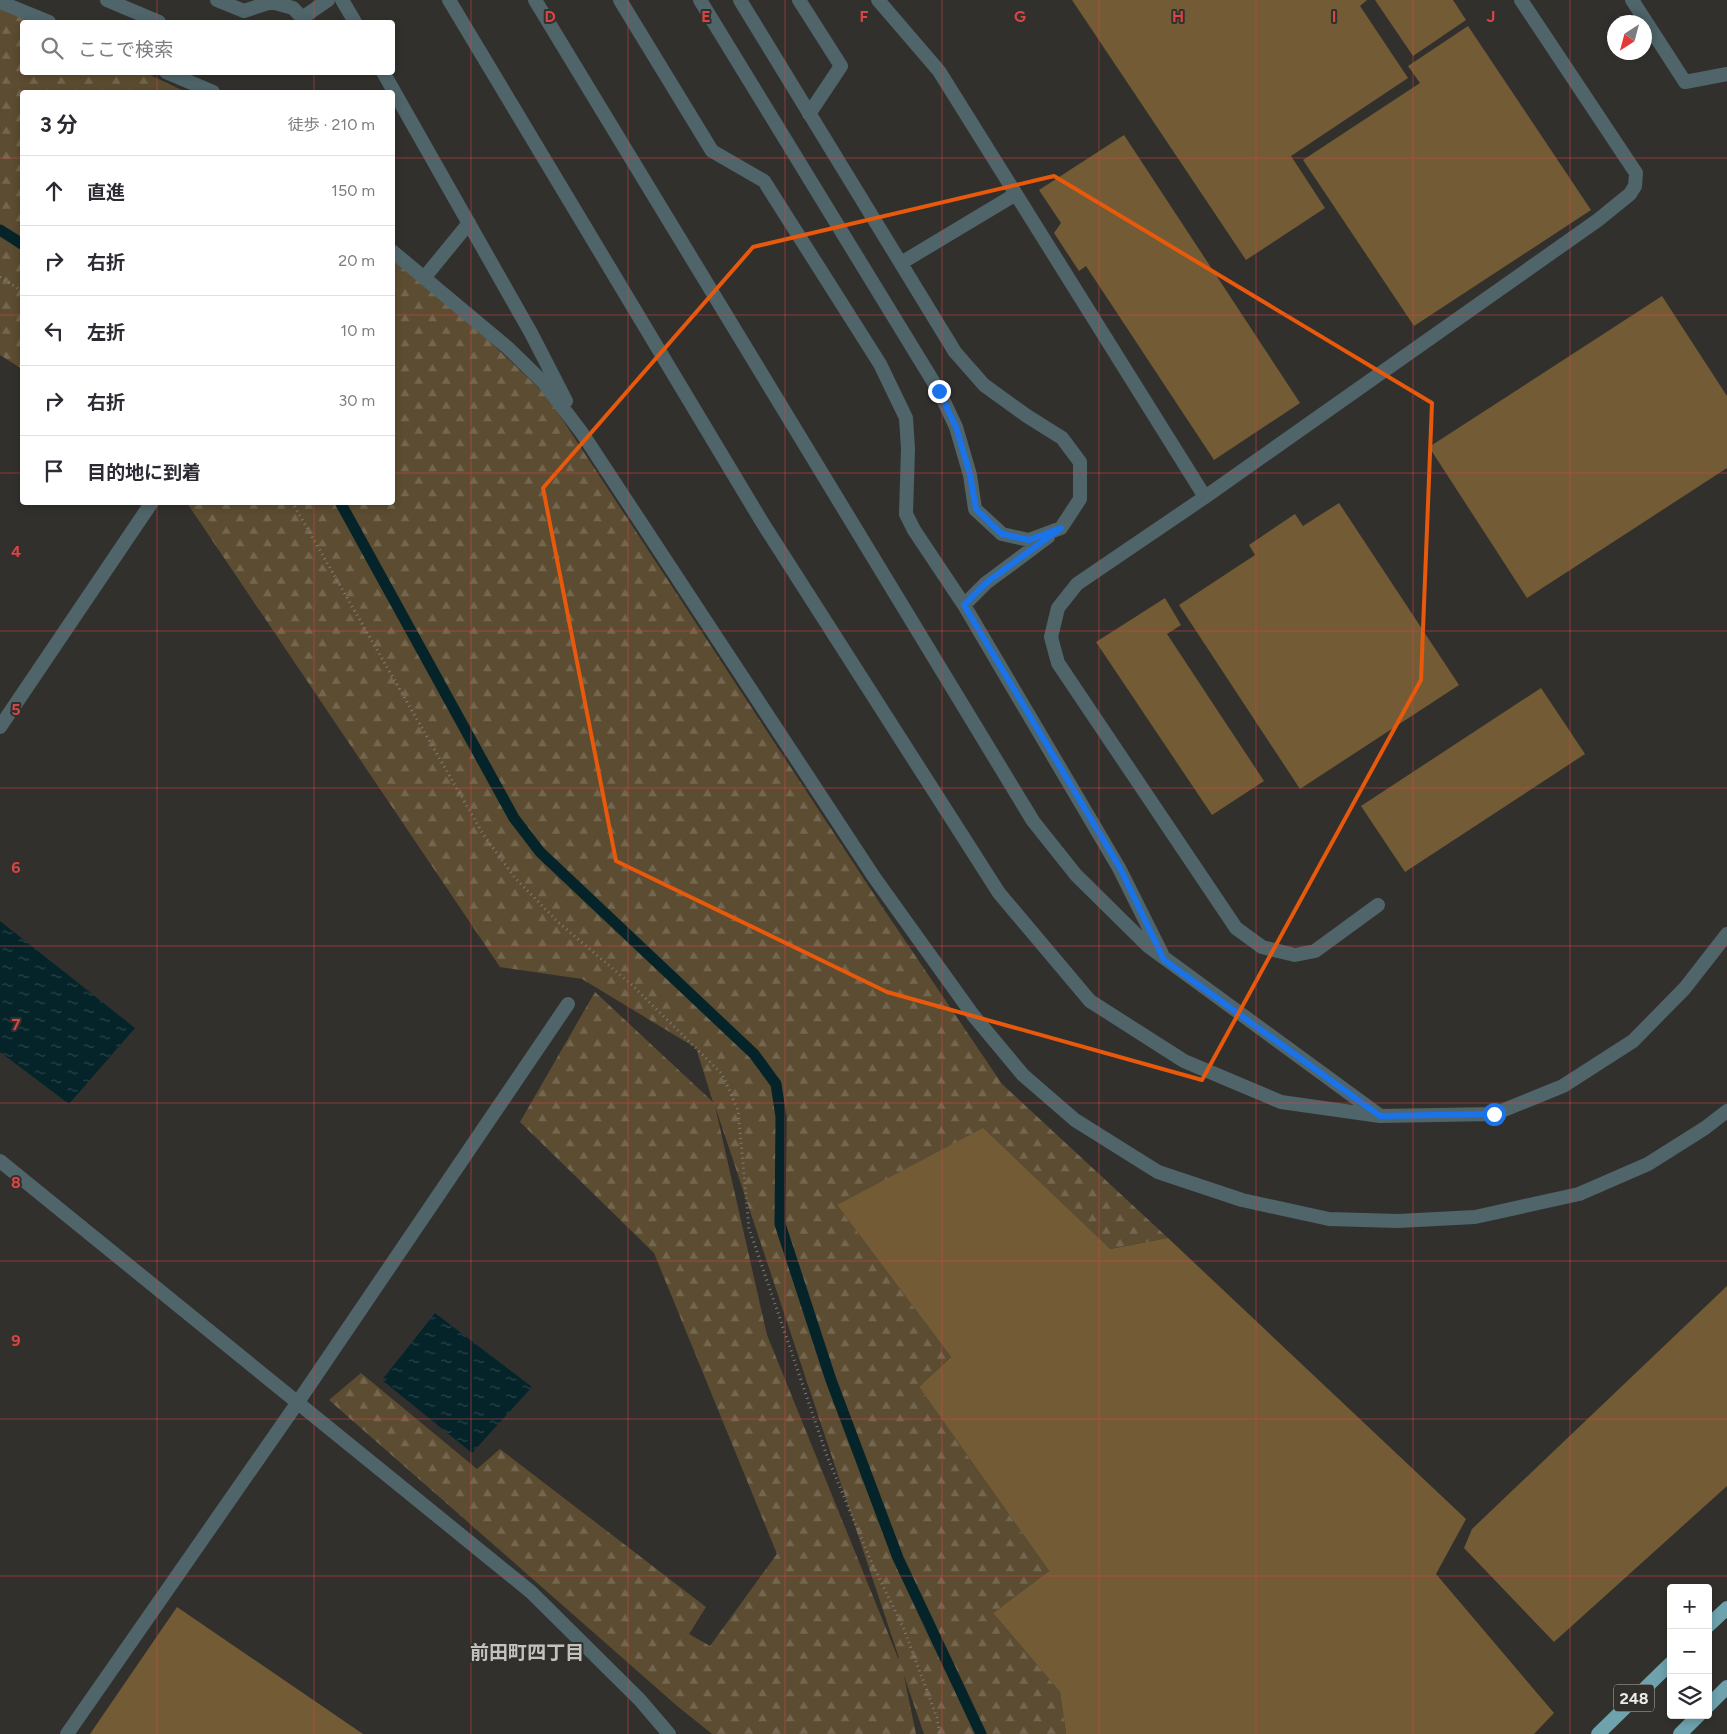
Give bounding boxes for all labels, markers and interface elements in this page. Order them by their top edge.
text: D [544,7,556,26]
text: E [701,7,711,26]
text: F [860,7,869,26]
text: G [1014,7,1026,26]
text: H [1172,7,1184,26]
text: I [1332,7,1336,26]
text: J [1487,7,1495,26]
north arrow [1607,15,1652,60]
search box [20,20,395,75]
icon: search [38,34,66,62]
text: ここで検索 [78,38,173,61]
text: 3 分 [40,112,78,137]
text: 徒歩 · 210 m [288,115,375,134]
icon: ahead [40,177,68,205]
text: 直進 [87,181,125,204]
text: 150 m [331,181,375,200]
icon: right [40,247,68,275]
text: 右折 [87,251,125,274]
text: 20 m [338,251,375,270]
icon: left [40,317,68,345]
text: 左折 [87,321,125,344]
text: 10 m [341,321,375,340]
route end [928,380,951,403]
icon: right [40,387,68,415]
text: 右折 [87,391,125,414]
text: 30 m [338,391,375,410]
icon: arrive [40,457,68,485]
text: 目的地に到着 [87,461,201,484]
text: 4 [11,542,21,561]
text: 5 [11,700,21,719]
text: 6 [11,858,21,877]
text: 7 [12,1015,21,1034]
route start [1483,1103,1506,1126]
text: 8 [11,1173,21,1192]
text: 9 [11,1331,21,1350]
map controls [1667,1584,1712,1719]
button: + [1667,1584,1712,1629]
button: − [1667,1629,1712,1674]
district label: 前田町四丁目 [470,1641,584,1664]
button: layers [1667,1674,1712,1719]
road number: 248 [1614,1685,1654,1712]

